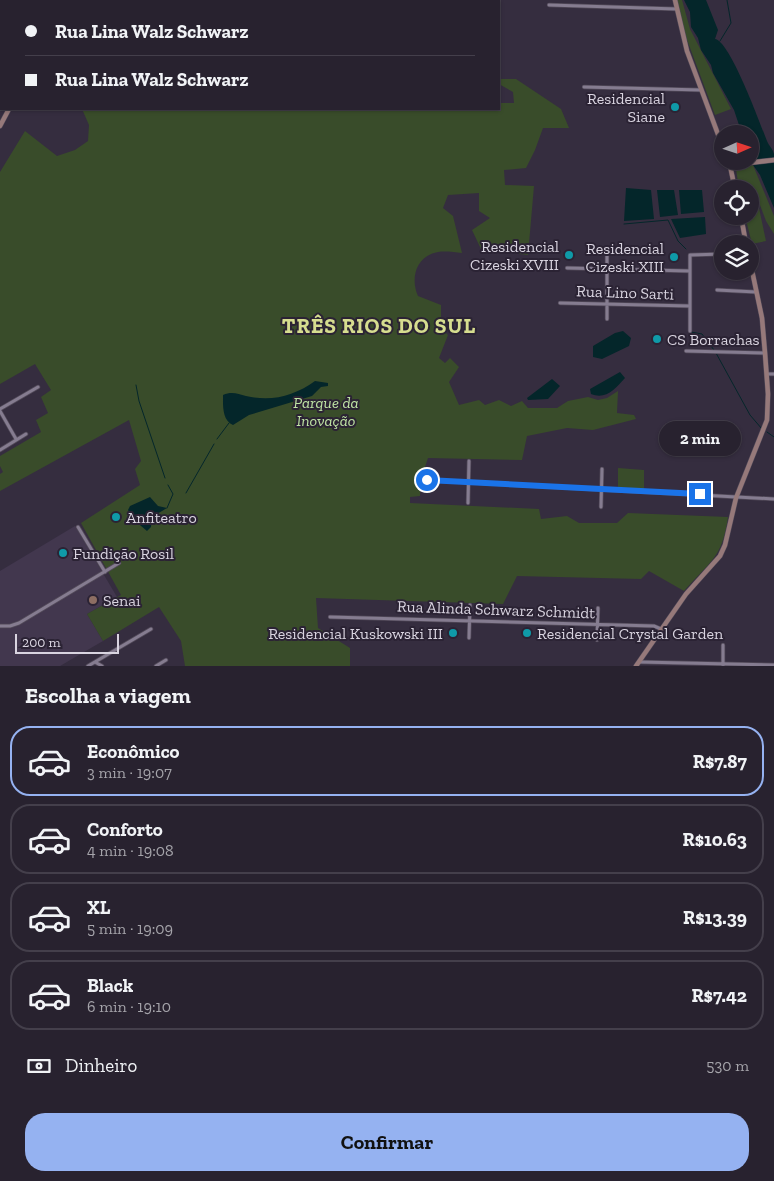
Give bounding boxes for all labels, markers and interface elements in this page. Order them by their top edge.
text: Rua Lina Walz Schwarz [55,20,249,43]
text: Rua Lina Walz Schwarz [55,68,249,91]
place label: Residencial Siane [587,89,665,126]
marker: Residencial Siane [669,101,681,113]
north arrow [714,125,759,170]
map controls [714,125,759,280]
button: locate [714,180,759,225]
button: layers [714,235,759,280]
place label: Residencial Cizeski XVIII [470,237,559,274]
place label: Residencial Cizeski XIII [585,239,664,276]
marker: Residencial Cizeski XVIII [563,249,575,261]
marker: Residencial Cizeski XIII [668,251,680,263]
street label: Rua Lino Sarti [576,281,675,304]
district label: TRÊS RIOS DO SUL [282,313,476,338]
place label: CS Borrachas [667,330,760,349]
marker: CS Borrachas [651,333,663,345]
park label: Parque da Inovação [293,393,359,430]
callout: 2 min [659,422,741,456]
text: 2 min [680,429,720,448]
route start [416,469,438,491]
route end [689,483,711,505]
place label: Anfiteatro [126,508,197,527]
marker: Anfiteatro [110,511,122,523]
place label: Fundição Rosil [73,544,174,563]
marker: Fundição Rosil [57,547,69,559]
place label: Senai [103,591,141,610]
marker: Senai [87,594,99,606]
street label: Rua Alinda Schwarz Schmidt [397,597,595,622]
place label: Residencial Kuskowski III [268,624,443,643]
place label: Residencial Crystal Garden [537,624,724,643]
marker: Residencial Kuskowski III [447,627,459,639]
marker: Residencial Crystal Garden [521,627,533,639]
scale bar [15,631,119,654]
text: 200 m [22,634,61,651]
text: Escolha a viagem [25,682,191,709]
icon: car [27,739,72,784]
text: Econômico [87,740,180,763]
text: R$7.87 [693,750,747,773]
text: 3 min · 19:07 [87,763,172,782]
icon: car [27,817,72,862]
text: Conforto [87,818,163,841]
text: R$10.63 [683,828,747,851]
text: 4 min · 19:08 [87,841,174,860]
icon: car [27,895,72,940]
text: XL [87,896,110,919]
text: R$13.39 [683,906,747,929]
text: 5 min · 19:09 [87,919,173,938]
icon: car [27,973,72,1018]
text: Black [87,974,133,997]
text: R$7.42 [691,984,747,1007]
text: 6 min · 19:10 [87,997,171,1016]
icon: cash [25,1052,53,1080]
text: Dinheiro [65,1054,137,1077]
text: 530 m [706,1056,749,1075]
button: Confirmar [25,1113,749,1171]

